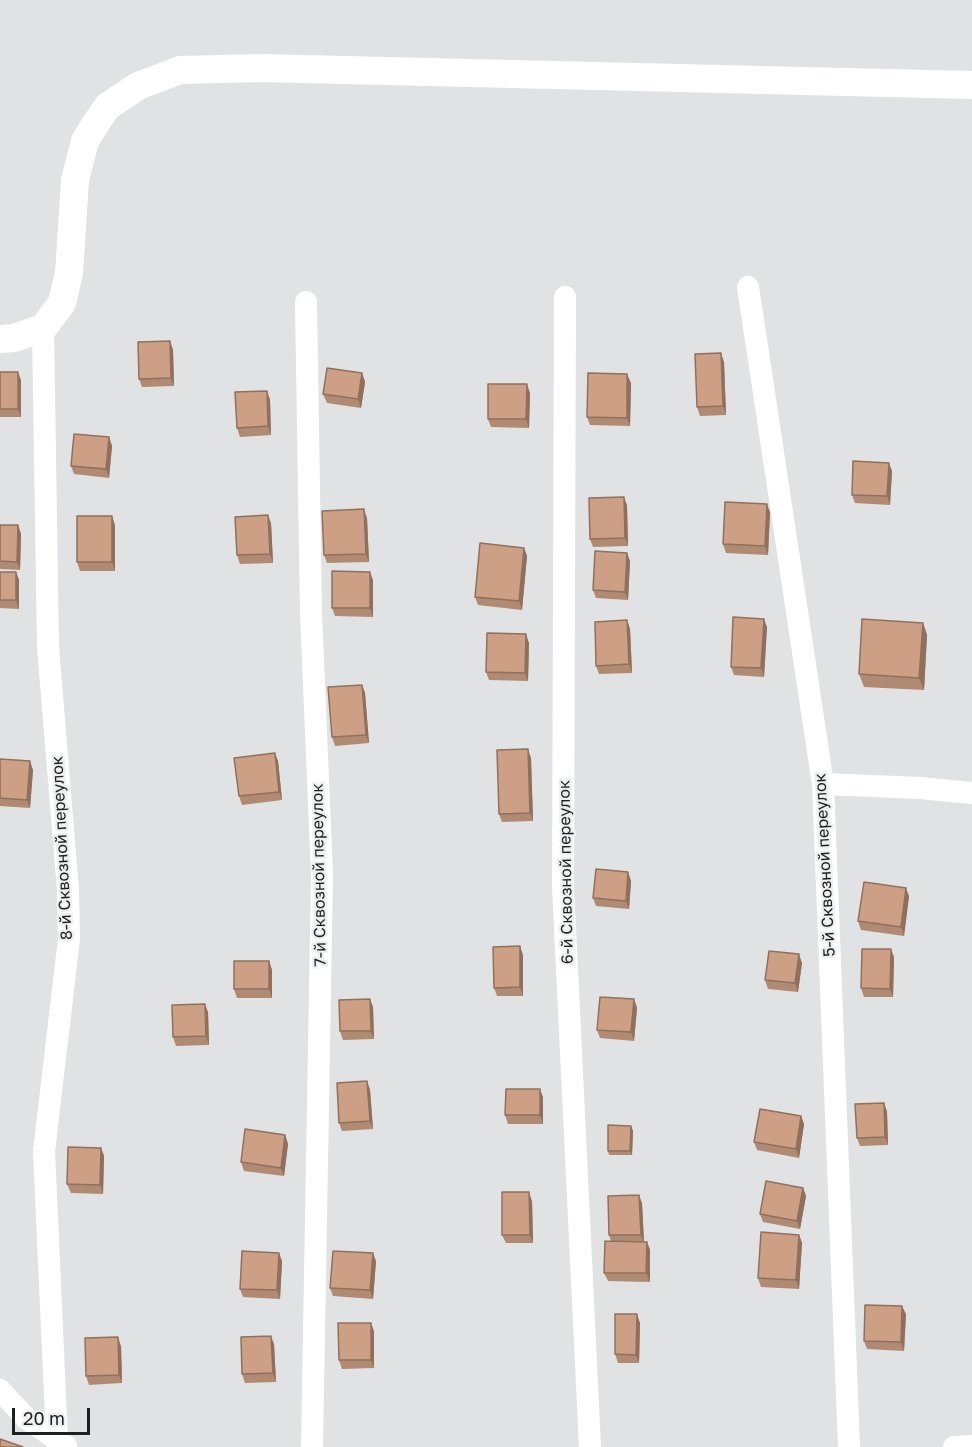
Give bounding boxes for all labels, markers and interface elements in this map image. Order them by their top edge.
street label: 8-й Сквозной переулок [48,755,76,941]
street label: 5-й Сквозной переулок [811,773,839,957]
street label: 6-й Сквозной переулок [555,780,577,964]
street label: 7-й Сквозной переулок [308,783,330,967]
scale bar [15,1396,93,1434]
text: 20 m [23,1407,65,1429]

